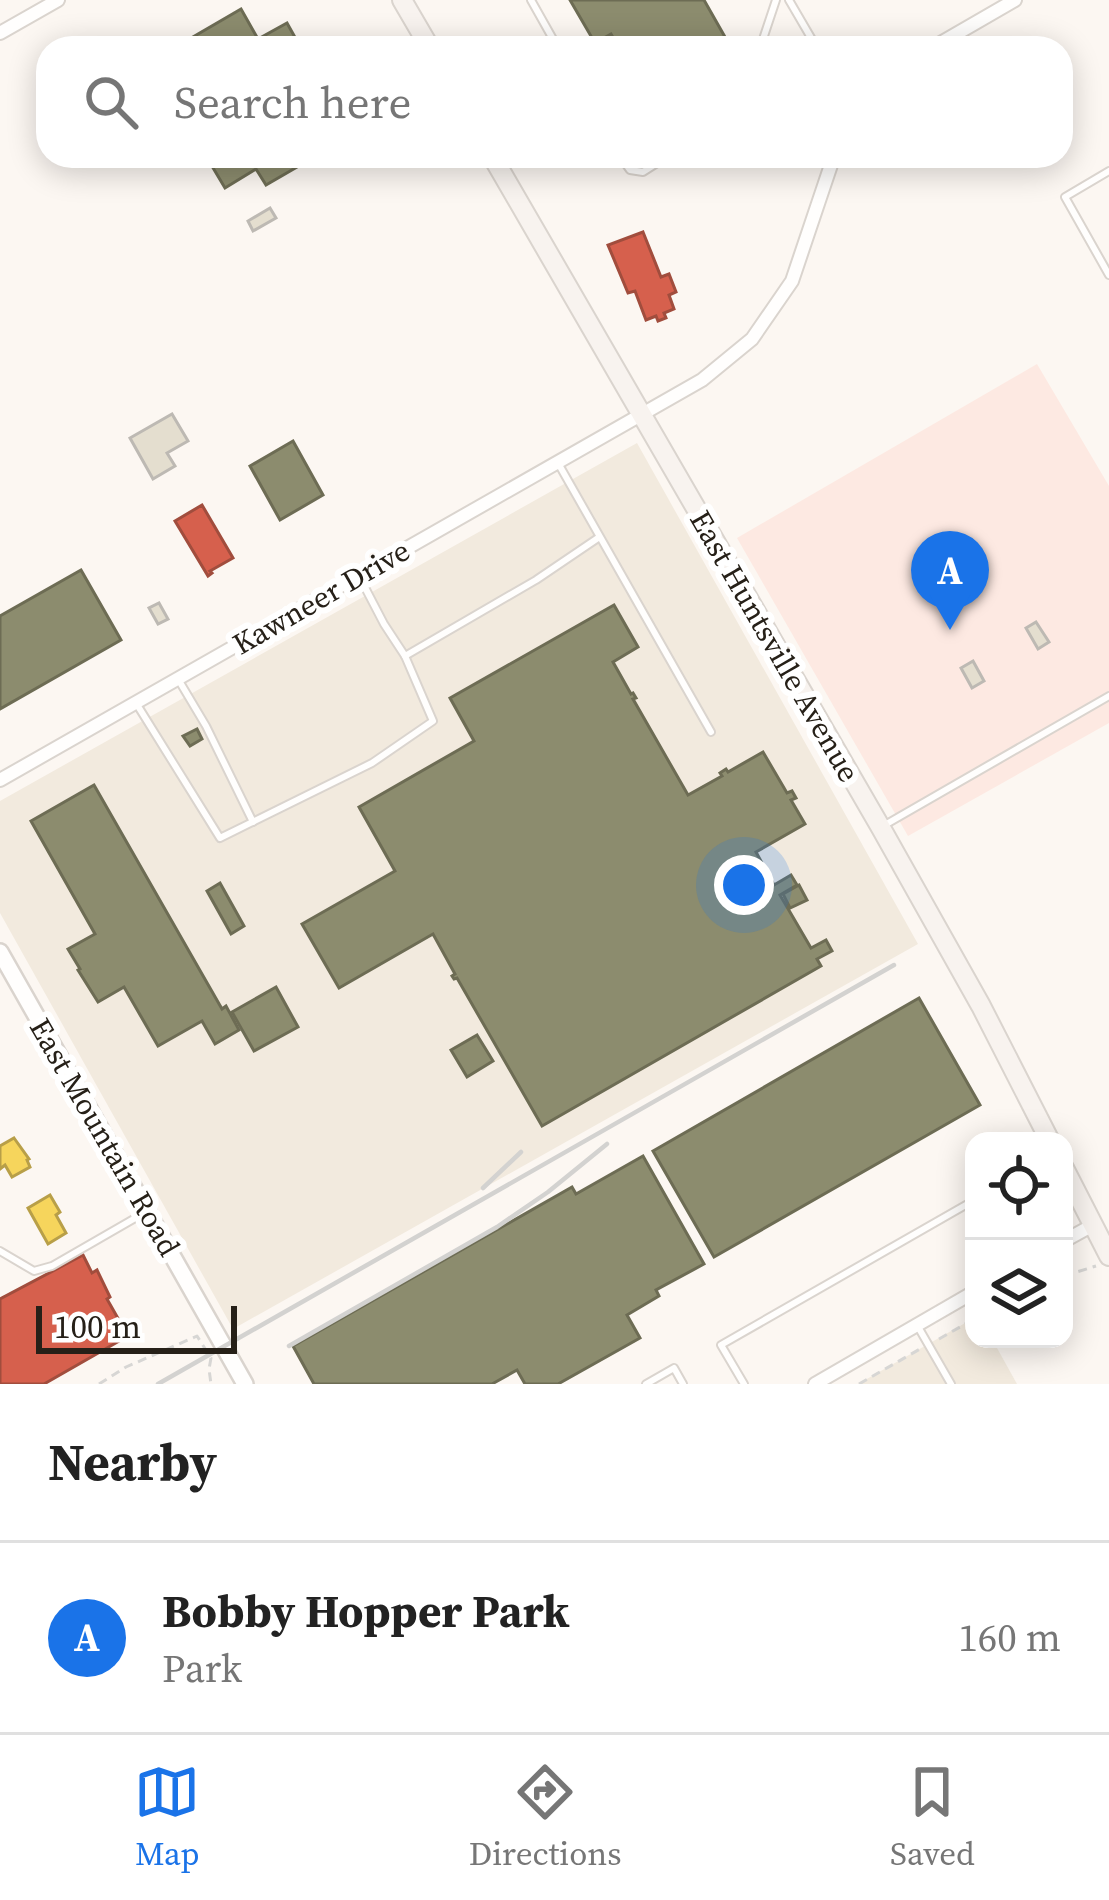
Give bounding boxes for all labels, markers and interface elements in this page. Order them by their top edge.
search box [36,36,1073,168]
icon: search [78,69,144,135]
text: Search here [174,71,411,133]
street label: East Huntsville Avenue [680,503,870,789]
street label: Kawneer Drive [225,530,417,664]
pin: A [911,531,989,630]
your location [714,855,774,915]
street label: East Mountain Road [20,1011,190,1263]
map controls [965,1132,1073,1348]
button: locate [965,1132,1073,1240]
button: layers [965,1240,1073,1348]
scale bar [36,1300,237,1353]
text: 100 m [54,1304,141,1349]
text: Nearby [48,1427,217,1497]
text: Bobby Hopper Park [162,1580,569,1642]
text: A [74,1611,100,1664]
text: 160 m [958,1611,1061,1664]
text: Park [162,1642,242,1695]
tab: Map [134,1759,200,1876]
tab: Directions [469,1759,622,1876]
tab: Saved [890,1759,975,1876]

